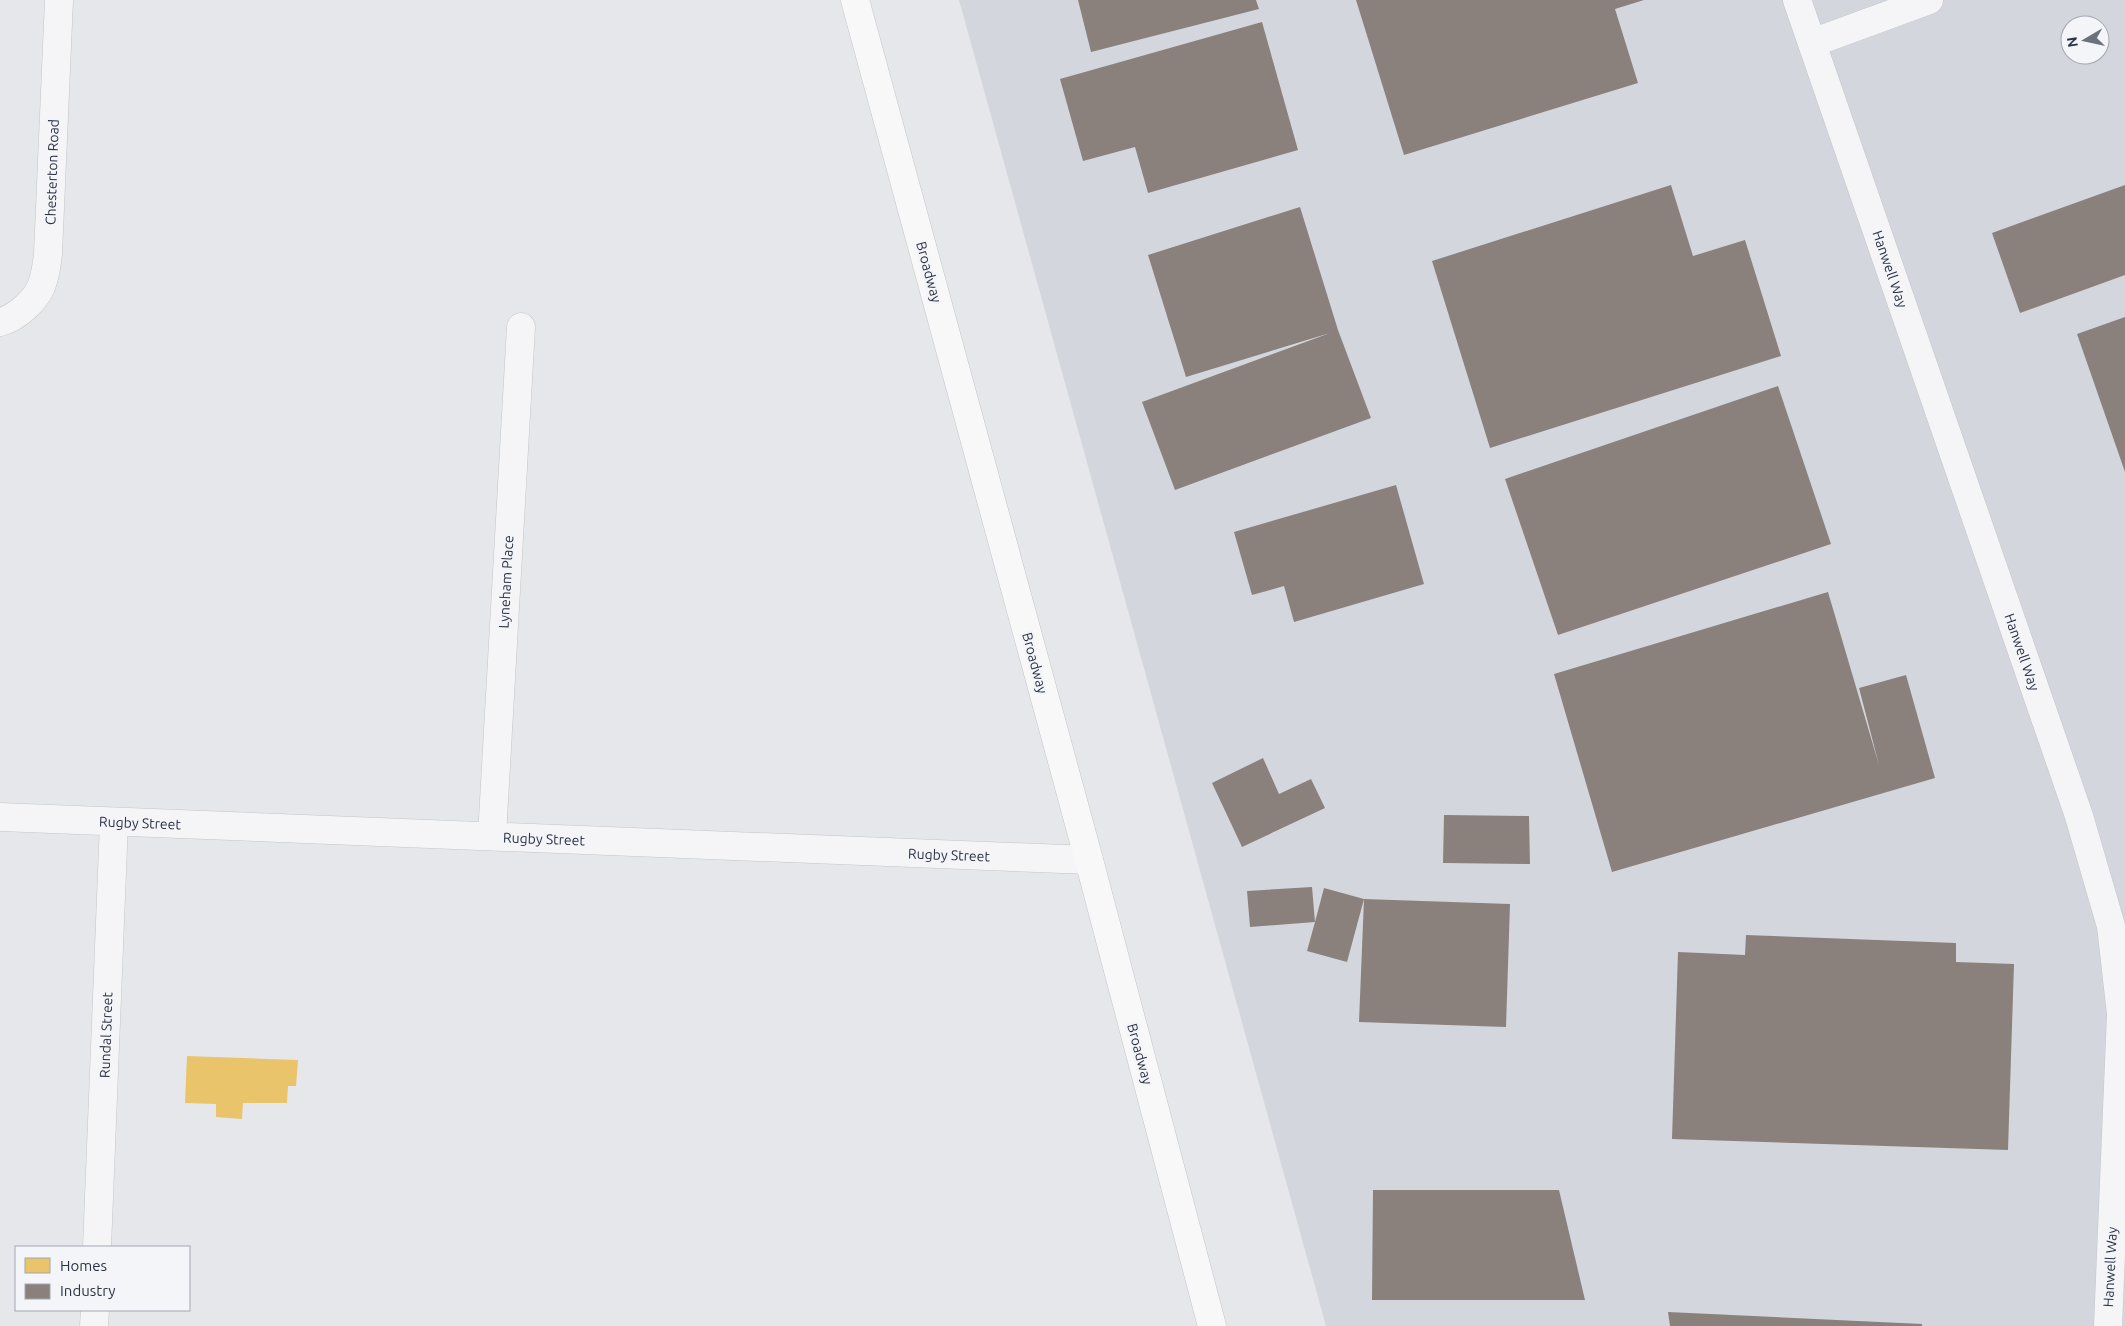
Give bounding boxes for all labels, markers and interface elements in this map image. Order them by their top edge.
north arrow [2060,15,2110,65]
text: N [2063,36,2081,48]
street label: Chesterton Road [42,119,62,225]
street label: Hanwell Way [1869,228,1911,310]
street label: Broadway [913,240,945,305]
street label: Lyneham Place [496,535,516,629]
street label: Hanwell Way [2001,611,2043,693]
street label: Broadway [1019,631,1051,696]
street label: Rugby Street [99,814,182,832]
street label: Rugby Street [503,830,586,848]
street label: Rugby Street [908,846,991,864]
street label: Rundal Street [97,991,116,1078]
street label: Broadway [1124,1022,1156,1087]
street label: Hanwell Way [2100,1226,2120,1308]
legend [15,1246,190,1311]
text: Homes [60,1257,107,1274]
text: Industry [60,1282,115,1299]

